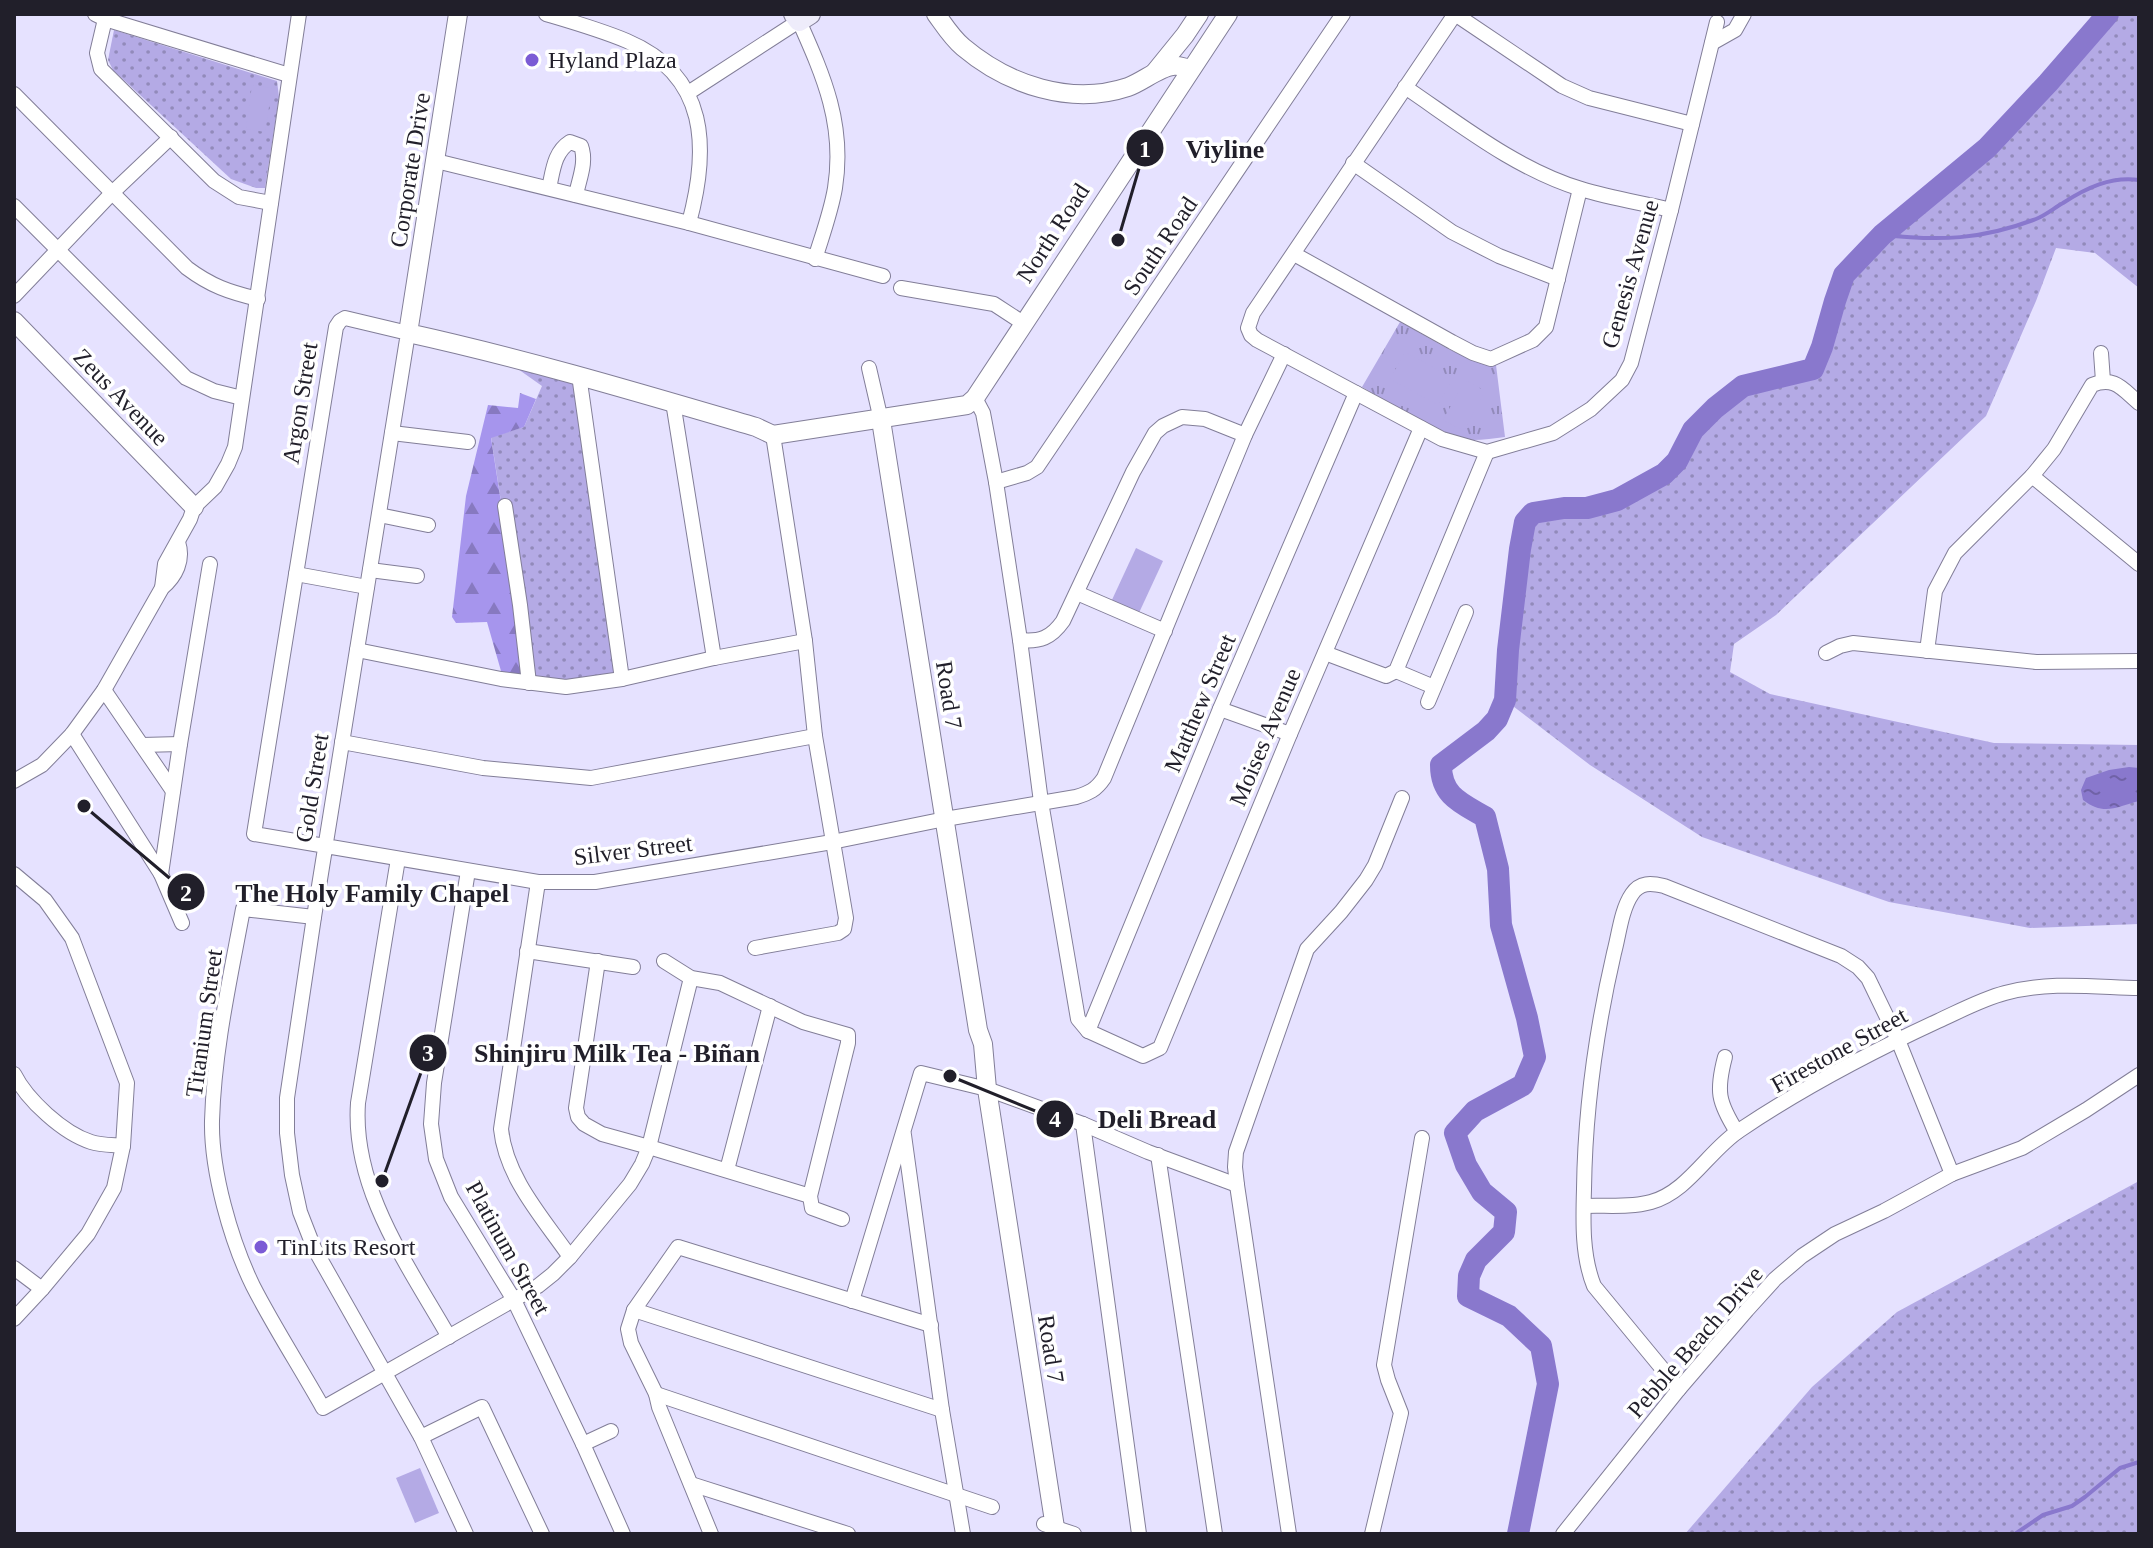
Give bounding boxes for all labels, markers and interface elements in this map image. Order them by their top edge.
place label: Hyland Plaza [548,47,677,73]
marker: Hyland Plaza [523,51,541,69]
street label: Corporate Drive [385,91,435,249]
callout: Viyline [1125,123,1284,173]
text: Viyline [1186,135,1264,164]
text: 1 [1139,136,1151,162]
street label: North Road [1011,179,1095,287]
street label: South Road [1118,192,1202,300]
street label: Genesis Avenue [1596,197,1664,351]
street label: Argon Street [278,340,323,466]
street label: Zeus Avenue [69,343,173,451]
street label: Matthew Street [1159,630,1241,776]
street label: Road 7 [931,659,967,731]
street label: Moises Avenue [1224,664,1306,810]
street label: Gold Street [291,731,333,844]
street label: Silver Street [572,830,694,870]
callout: The Holy Family Chapel [166,867,538,917]
text: The Holy Family Chapel [235,879,509,908]
text: 2 [180,880,192,906]
street label: Titanium Street [181,947,227,1099]
street label: Firestone Street [1767,1002,1912,1098]
callout: Shinjiru Milk Tea - Biñan [408,1028,787,1078]
text: Shinjiru Milk Tea - Biñan [474,1039,761,1068]
text: 3 [422,1040,434,1066]
callout: Deli Bread [1035,1094,1238,1144]
text: Deli Bread [1098,1105,1217,1134]
text: 4 [1049,1106,1061,1132]
street label: Platinum Street [461,1177,556,1320]
place label: TinLits Resort [277,1234,416,1260]
marker: TinLits Resort [252,1238,270,1256]
street label: Pebble Beach Drive [1622,1261,1768,1423]
street label: Road 7 [1033,1313,1069,1385]

